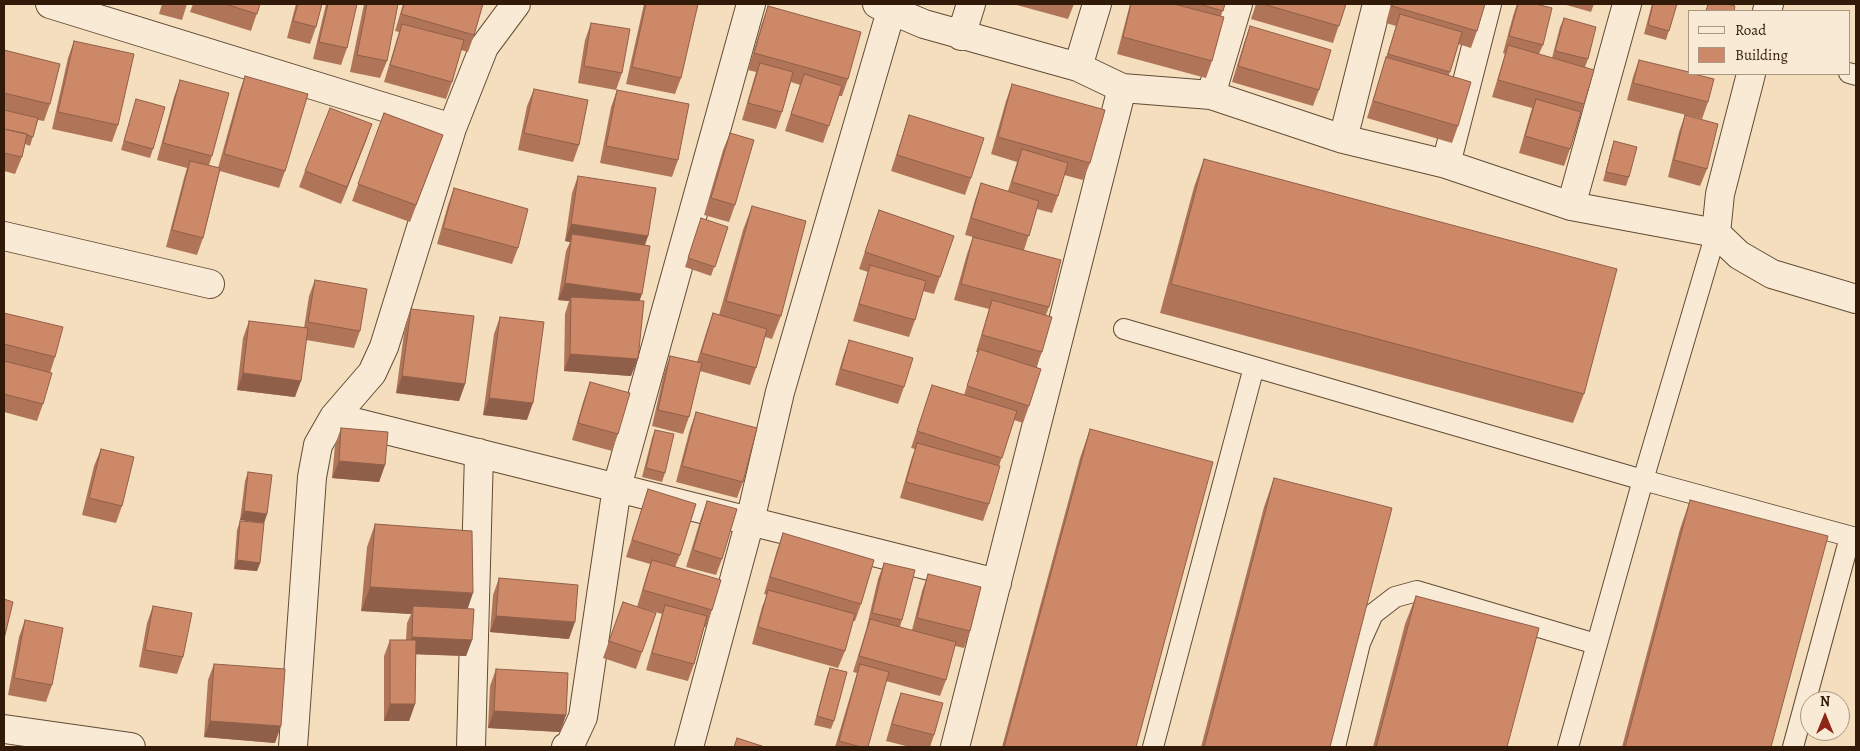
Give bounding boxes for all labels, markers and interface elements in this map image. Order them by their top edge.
legend [1688,10,1850,75]
text: Road [1735,20,1766,40]
text: Building [1735,45,1788,65]
north arrow [1800,691,1850,741]
text: N [1820,692,1830,711]

